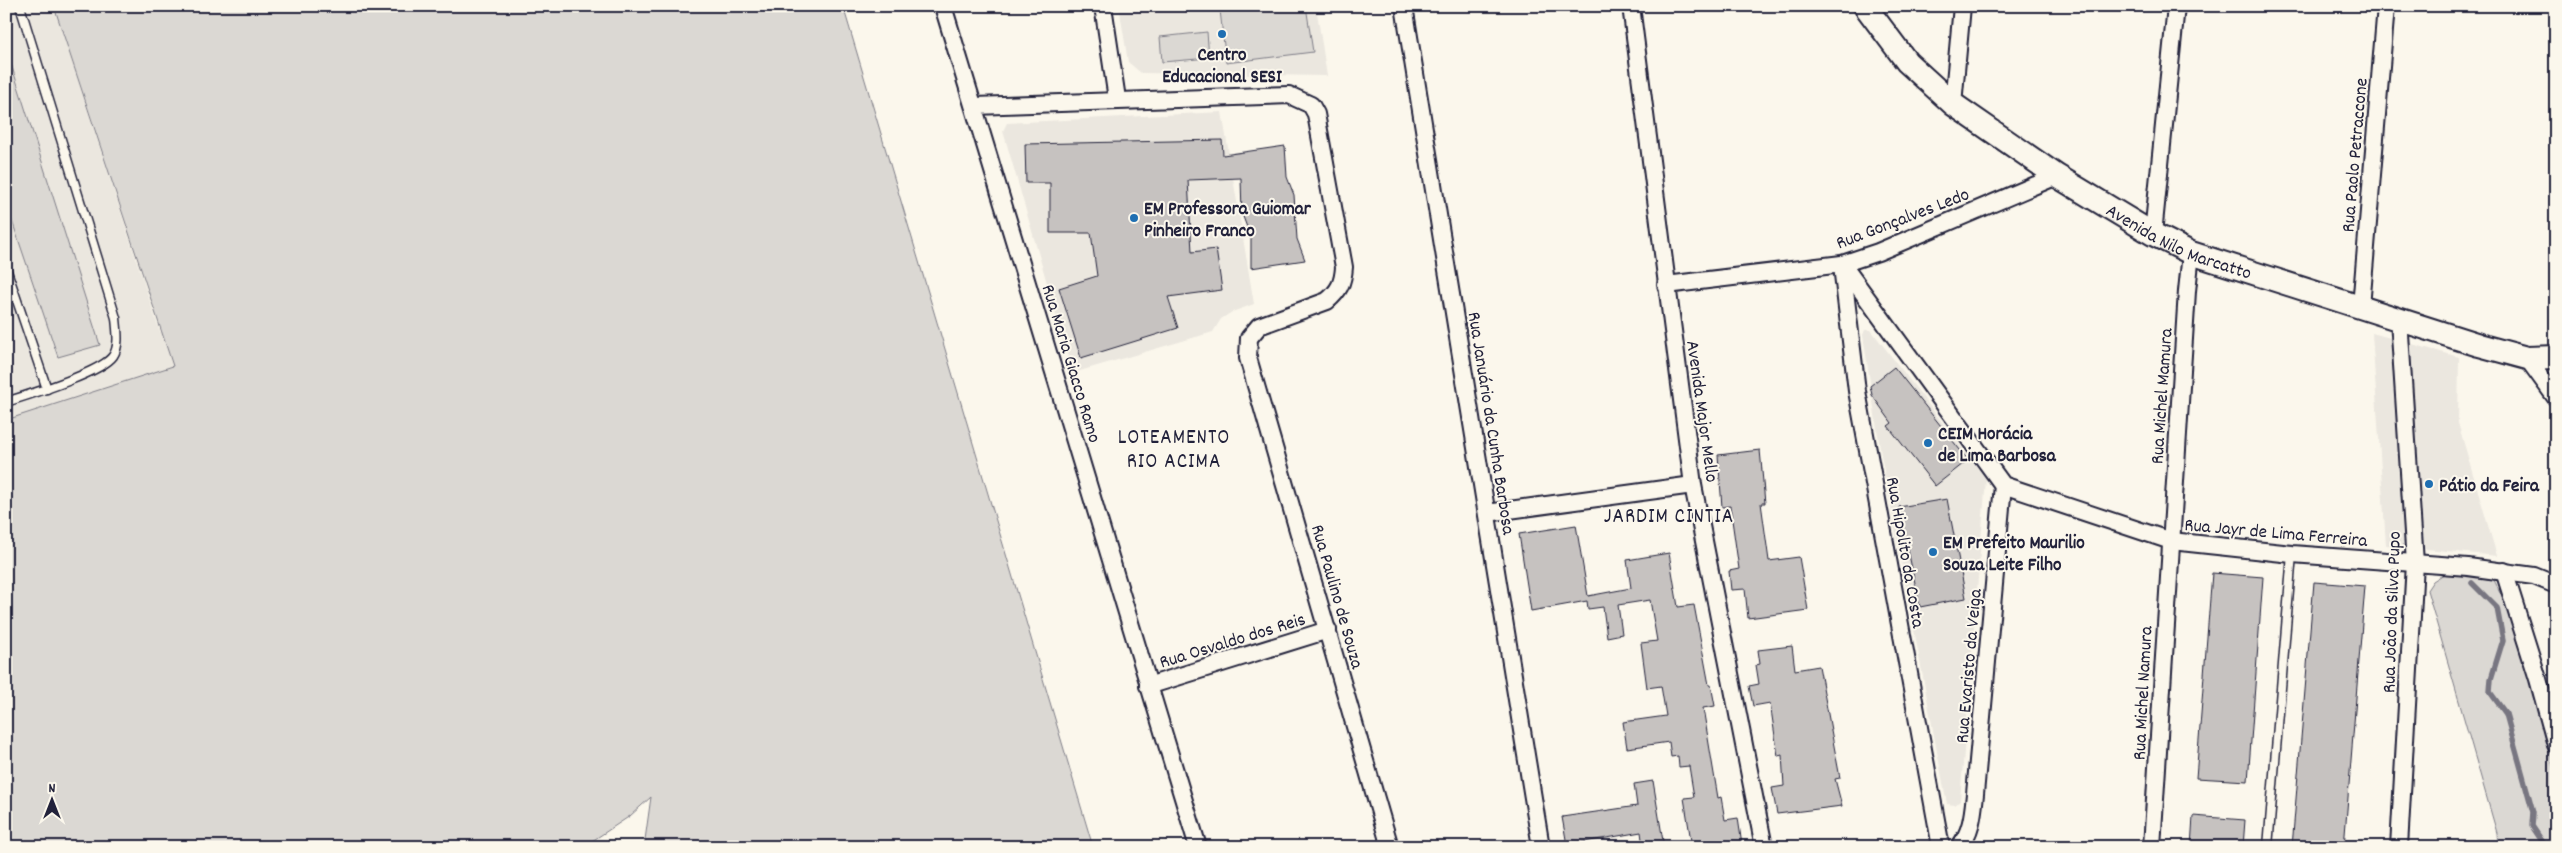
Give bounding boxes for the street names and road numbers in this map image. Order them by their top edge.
street label: Rua Paolo Petraccone [2336,77,2377,234]
street label: Rua Gonçalves Ledo [1833,182,1974,258]
street label: Avenida Nilo Marcatto [2100,199,2254,288]
street label: Rua Maria Giacco Ramo [1033,282,1107,447]
street label: Rua Januário da Cunha Barbosa [1459,310,1521,538]
street label: Rua Michel Mamura [2145,326,2182,465]
street label: Avenida Major Mello [1677,339,1724,484]
street label: Rua Hipolito da Costa [1877,475,1930,631]
street label: Rua Jayr de Lima Ferreira [2183,513,2369,556]
street label: Rua Paulino de Souza [1302,522,1369,673]
street label: Rua João da Silva Pupo [2377,531,2410,694]
street label: Rua Evaristo da Veiga [1950,587,1991,745]
street label: Rua Osvaldo dos Reis [1157,607,1309,677]
street label: Rua Michel Namura [2127,624,2162,761]

